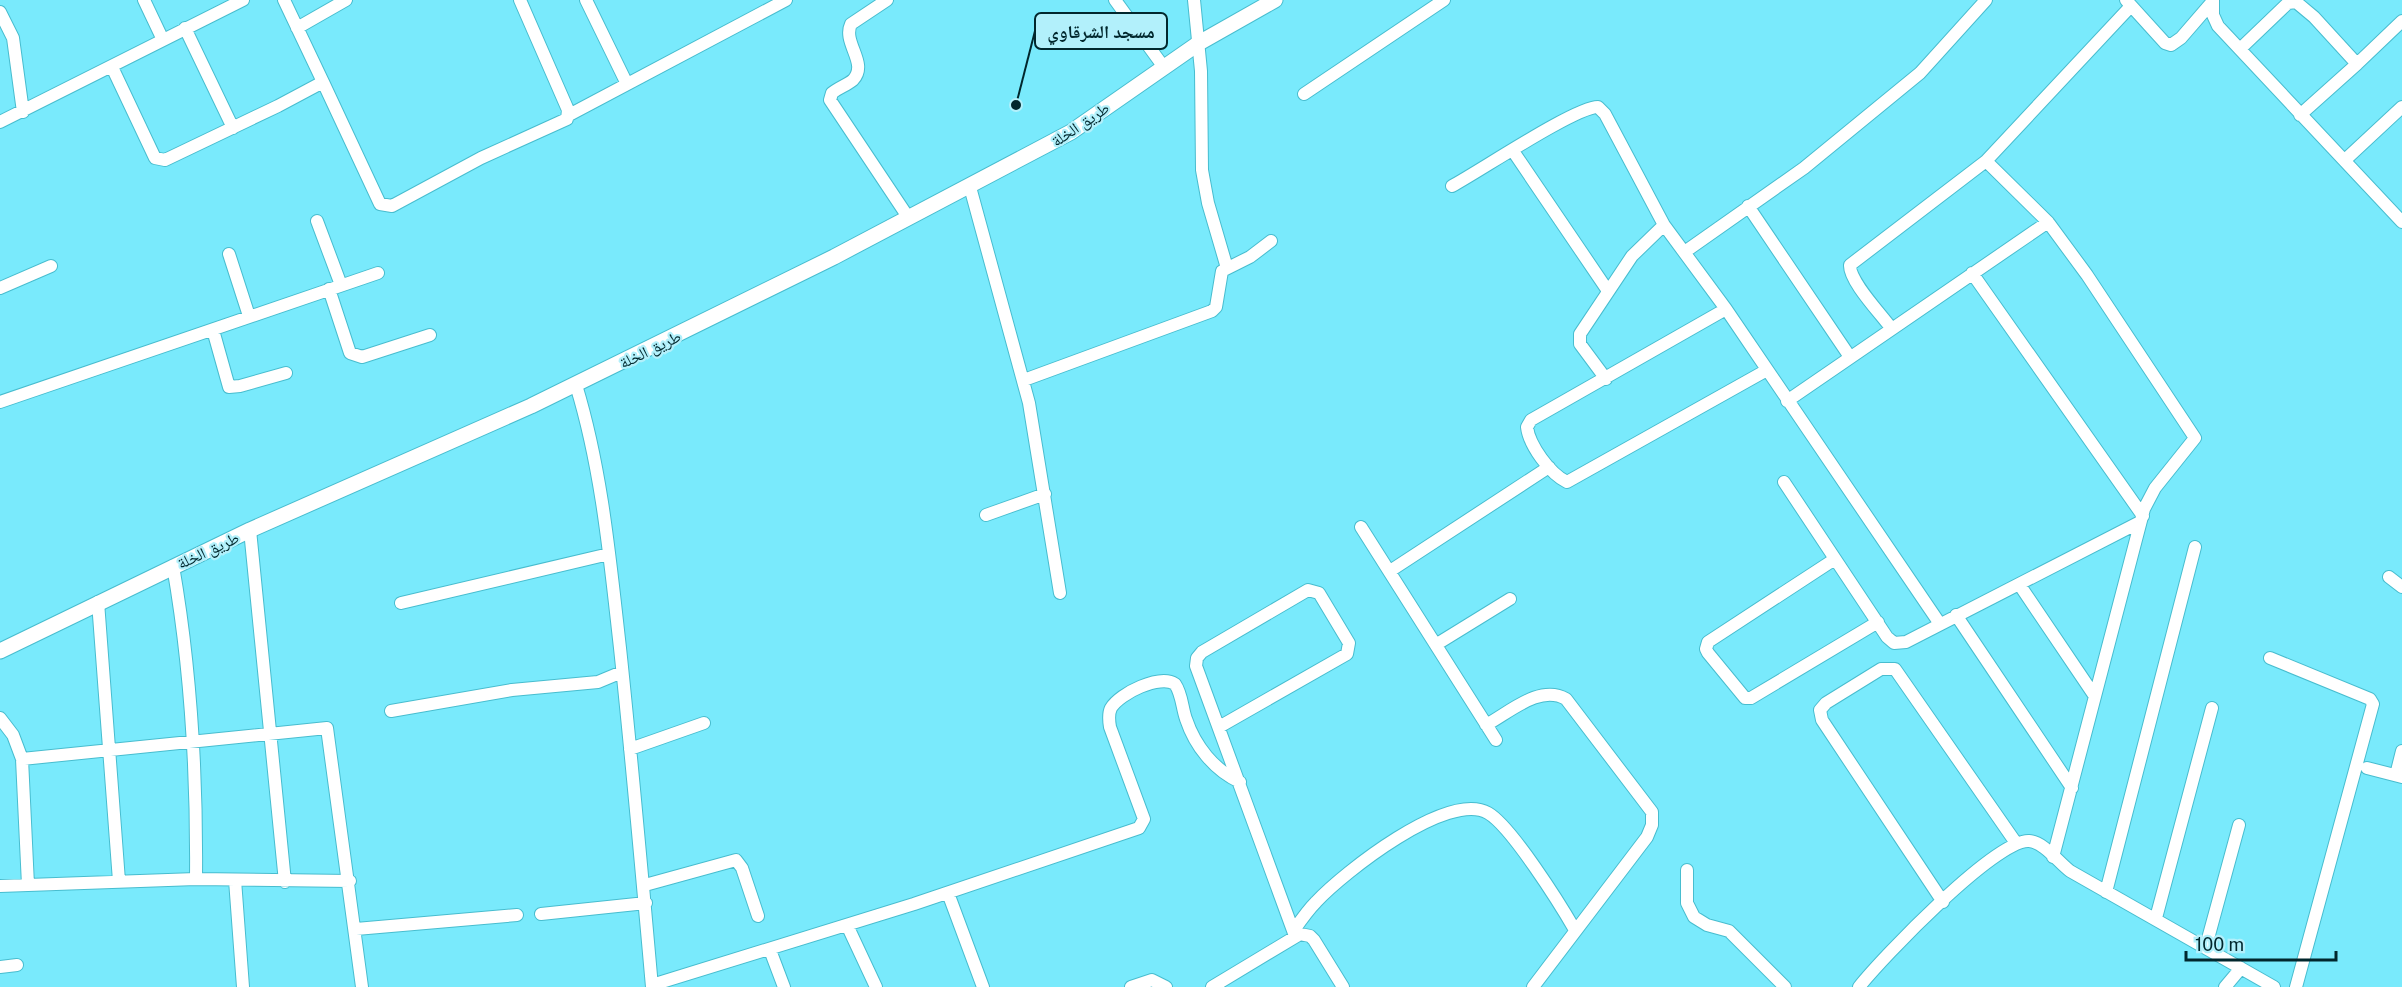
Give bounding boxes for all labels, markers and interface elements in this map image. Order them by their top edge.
callout: مسجد الشرقاوي [1035,13,1167,49]
text: مسجد الشرقاوي [1047,21,1155,46]
street label: طريق الخلة [1048,98,1113,151]
street label: طريق الخلة [617,327,684,373]
street label: طريق الخلة [174,528,242,574]
scale bar [2186,924,2336,962]
text: 100 m [2195,934,2244,955]

